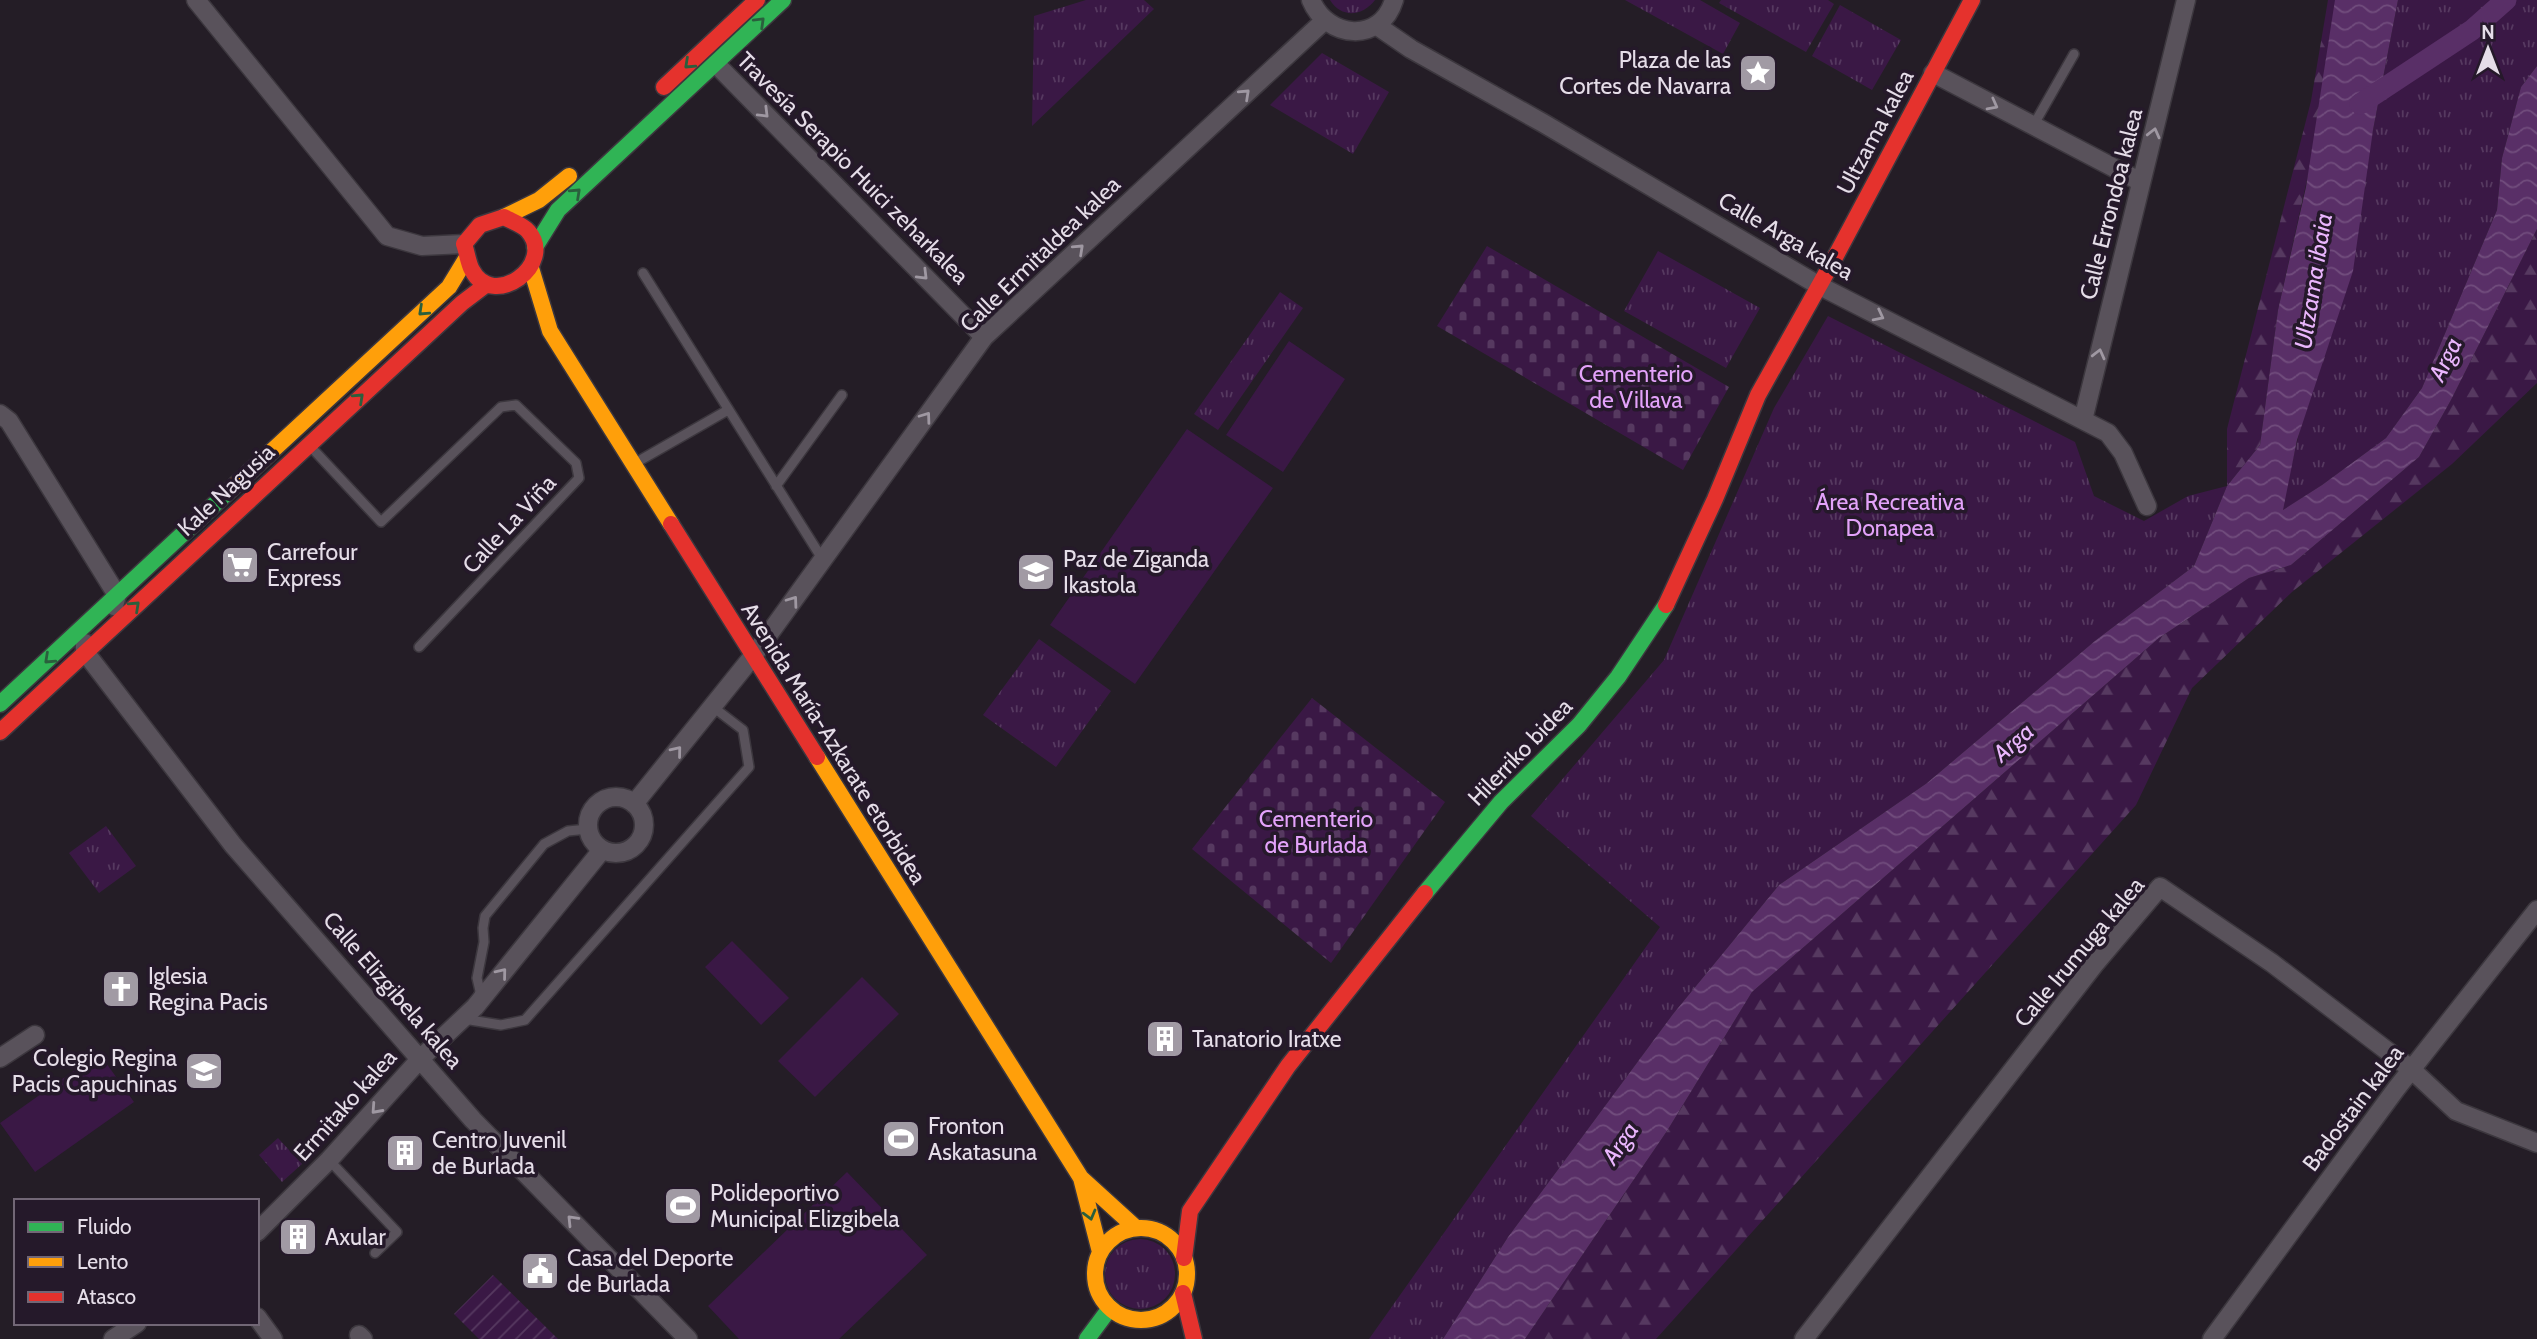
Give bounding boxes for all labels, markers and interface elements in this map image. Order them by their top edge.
north arrow [2453,14,2523,84]
one-way arrow [752,17,765,30]
text: N [2481,21,2495,44]
street label: Travesía Serapio Huici zeharkalea [731,46,975,290]
place label: Plaza de las Cortes de Navarra [1559,46,1731,100]
place icon: Plaza de las Cortes de Navarra [1737,52,1779,94]
one-way arrow [684,55,697,68]
street label: Ultzama kalea [1830,65,1920,199]
one-way arrow [1237,90,1250,103]
one-way arrow [1986,96,1998,110]
one-way arrow [755,105,768,118]
street label: Calle Errondoa kalea [2074,105,2148,303]
one-way arrow [2145,127,2160,139]
street label: Calle Ermitaldea kalea [954,170,1126,338]
street label: Calle Arga kalea [1714,186,1858,286]
one-way arrow [568,189,581,202]
water label: Ultzama ibaia [2288,211,2338,351]
one-way arrow [1071,245,1084,257]
one-way arrow [915,267,928,280]
one-way arrow [418,303,431,315]
one-way arrow [1872,307,1884,321]
water label: Arga [2422,332,2468,386]
one-way arrow [2091,348,2105,360]
park label: Cementerio de Villava [1579,360,1693,414]
one-way arrow [351,394,364,406]
one-way arrow [918,412,931,425]
street label: Kale Nagusia [172,438,280,542]
street label: Calle La Viña [456,469,562,579]
park label: Área Recreativa Donapea [1815,487,1965,542]
place label: Carrefour Express [267,538,358,592]
supermarket icon: Carrefour Express [219,544,261,586]
place label: Paz de Ziganda Ikastola [1063,545,1209,599]
school or university icon: Paz de Ziganda Ikastola [1015,551,1057,593]
one-way arrow [785,596,797,609]
street label: Avenida María-Azkarate etorbidea [736,597,932,889]
one-way arrow [127,601,140,614]
one-way arrow [44,650,57,663]
street label: Hilerriko bidea [1462,693,1578,811]
water label: Arga [1986,716,2039,768]
one-way arrow [669,746,681,759]
park label: Cementerio de Burlada [1259,805,1373,859]
street label: Calle Irumuga kalea [2008,871,2150,1033]
street label: Calle Elizgibela kalea [317,906,469,1074]
place label: Iglesia Regina Pacis [148,962,268,1016]
church icon: Iglesia Regina Pacis [100,968,142,1010]
one-way arrow [494,969,506,982]
building icon: Tanatorio Iratxe [1144,1018,1186,1060]
place label: Tanatorio Iratxe [1192,1025,1342,1053]
street label: Badostain kalea [2296,1039,2410,1177]
street label: Ermitako kalea [288,1043,402,1167]
place label: Colegio Regina Pacis Capuchinas [12,1044,177,1098]
school or university icon: Colegio Regina Pacis Capuchinas [183,1050,225,1092]
one-way arrow [371,1100,384,1113]
place label: Fronton Askatasuna [928,1112,1037,1166]
water label: Arga [1595,1116,1645,1171]
sports icon: Fronton Askatasuna [880,1118,922,1160]
place label: Centro Juvenil de Burlada [432,1126,567,1180]
building icon: Centro Juvenil de Burlada [384,1132,426,1174]
place label: Polideportivo Municipal Elizgibela [710,1179,900,1233]
sports icon: Polideportivo Municipal Elizgibela [662,1185,704,1227]
legend [14,1199,259,1325]
one-way arrow [1082,1209,1096,1221]
text: Fluido [77,1214,132,1239]
building icon: Axular [277,1216,319,1258]
one-way arrow [567,1216,580,1229]
place label: Axular [325,1223,387,1251]
place label: Casa del Deporte de Burlada [567,1244,734,1298]
text: Lento [77,1249,128,1274]
public building icon: Casa del Deporte de Burlada [519,1250,561,1292]
text: Atasco [77,1284,136,1309]

